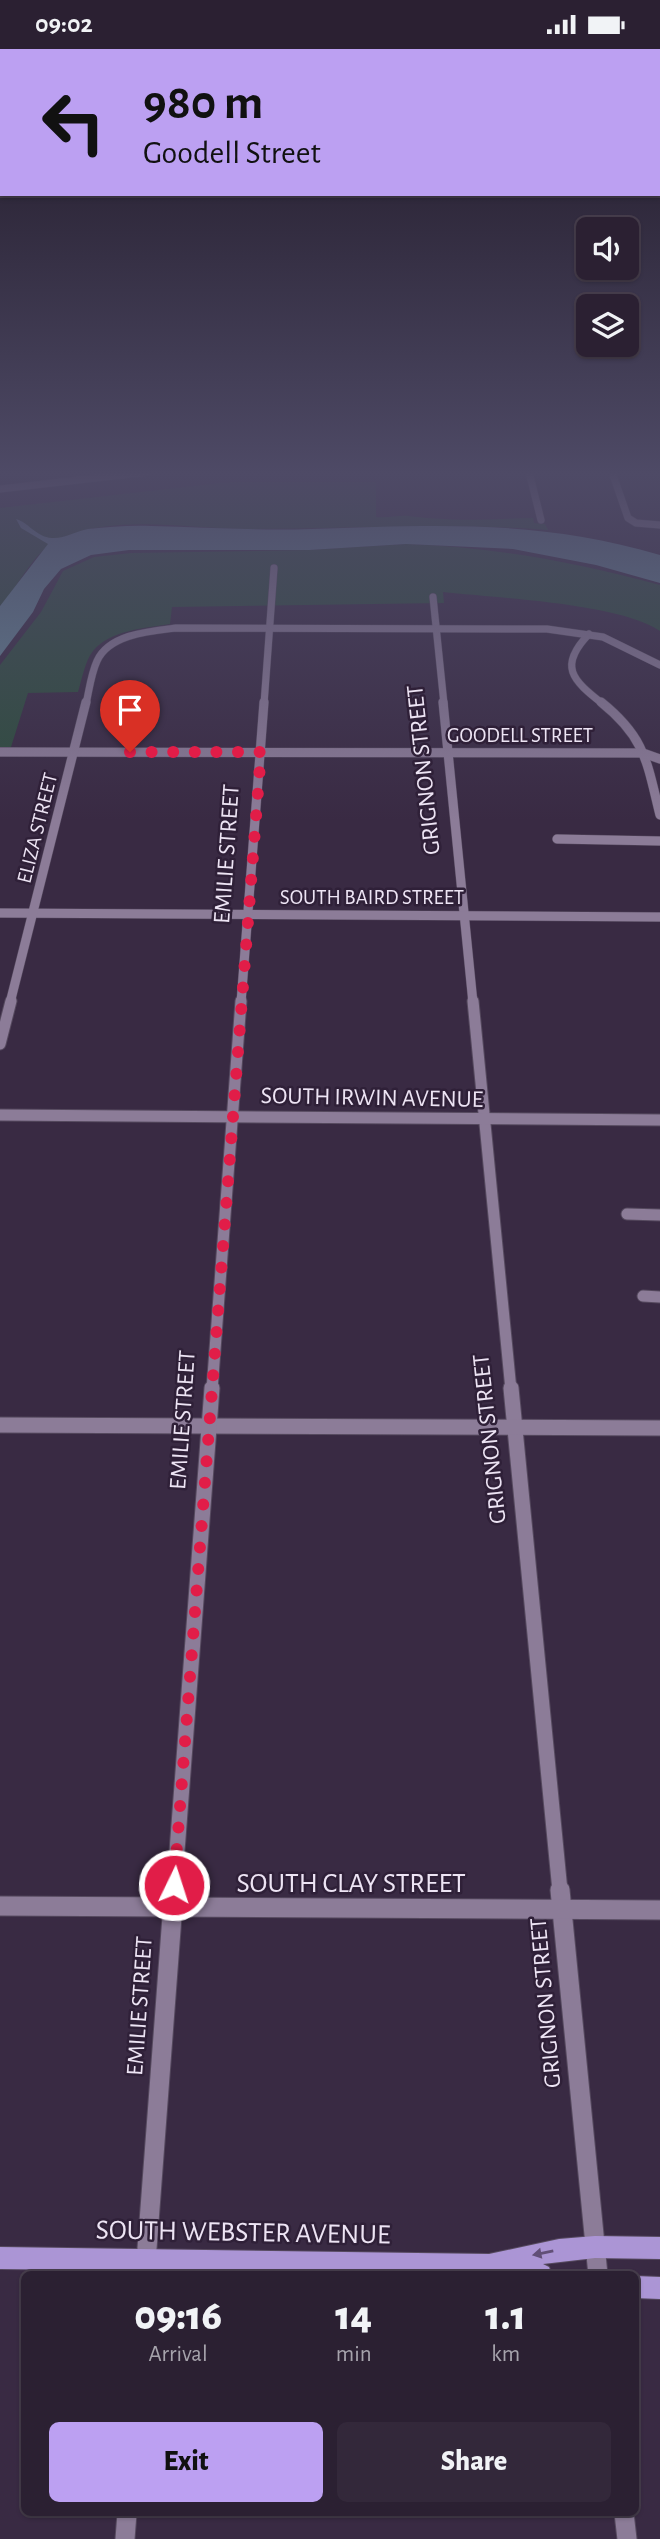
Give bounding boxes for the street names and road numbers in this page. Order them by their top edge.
street label: GRIGNON STREET [403,684,445,856]
street label: GOODELL STREET [447,725,593,746]
street label: ELIZA STREET [14,771,61,886]
street label: EMILIE STREET [210,783,244,925]
street label: SOUTH BAIRD STREET [280,887,464,908]
street label: SOUTH IRWIN AVENUE [261,1084,484,1112]
street label: EMILIE STREET [166,1349,200,1491]
street label: GRIGNON STREET [469,1353,511,1525]
street label: SOUTH CLAY STREET [236,1870,466,1898]
street label: GRIGNON STREET [527,1917,565,2089]
street label: EMILIE STREET [123,1935,157,2077]
street label: SOUTH WEBSTER AVENUE [95,2216,391,2250]

